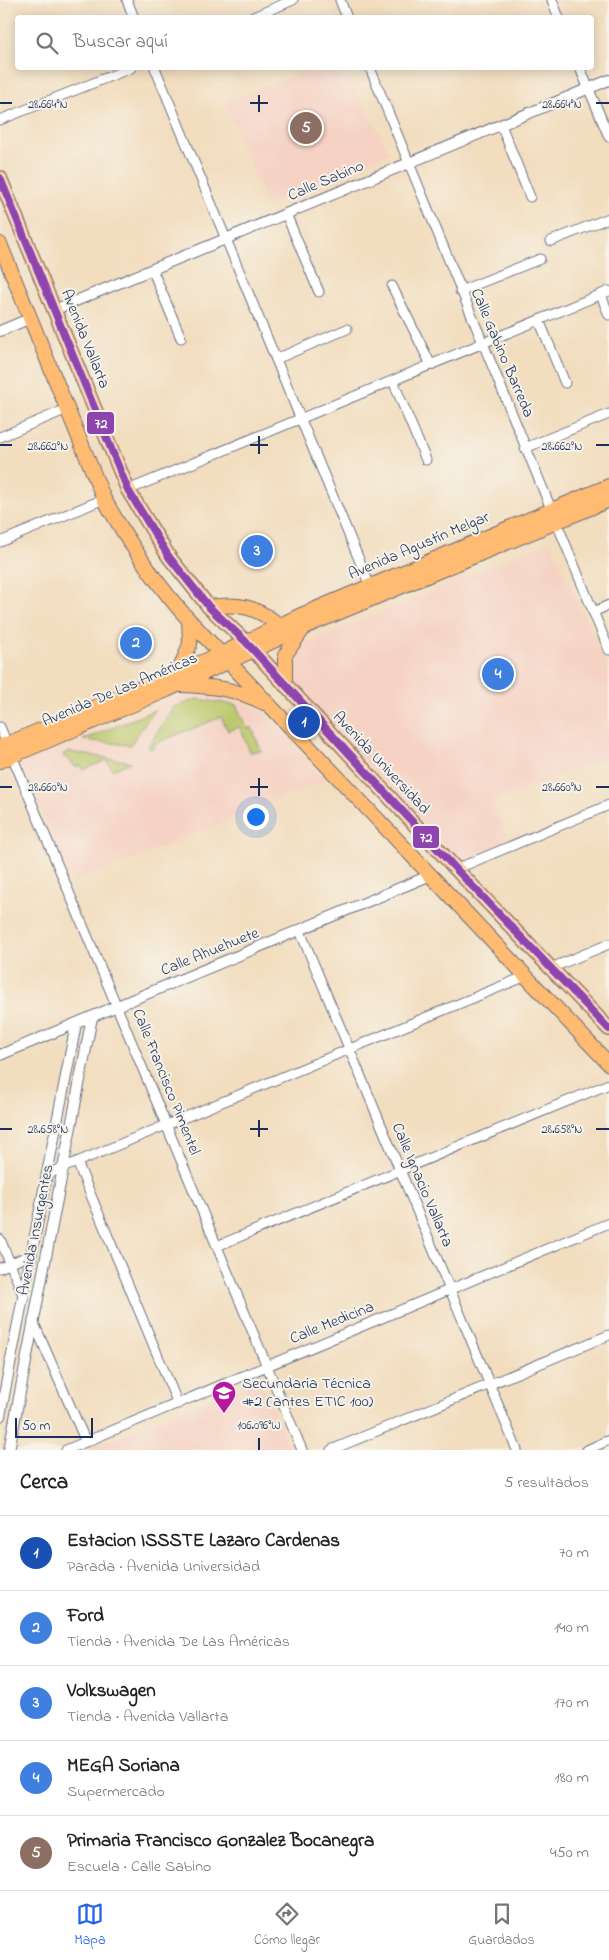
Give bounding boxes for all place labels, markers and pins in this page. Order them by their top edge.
pin: 5 [290,109,322,147]
pin: 3 [241,532,273,570]
pin: 2 [120,624,152,662]
pin: 4 [482,655,514,693]
pin: 1 [288,703,320,741]
place label: Secundaria Técnica #2 (antes ETIC 100) [242,1372,374,1414]
school or university icon: Secundaria Técnica #2 (antes ETIC 100) [211,1380,237,1414]

